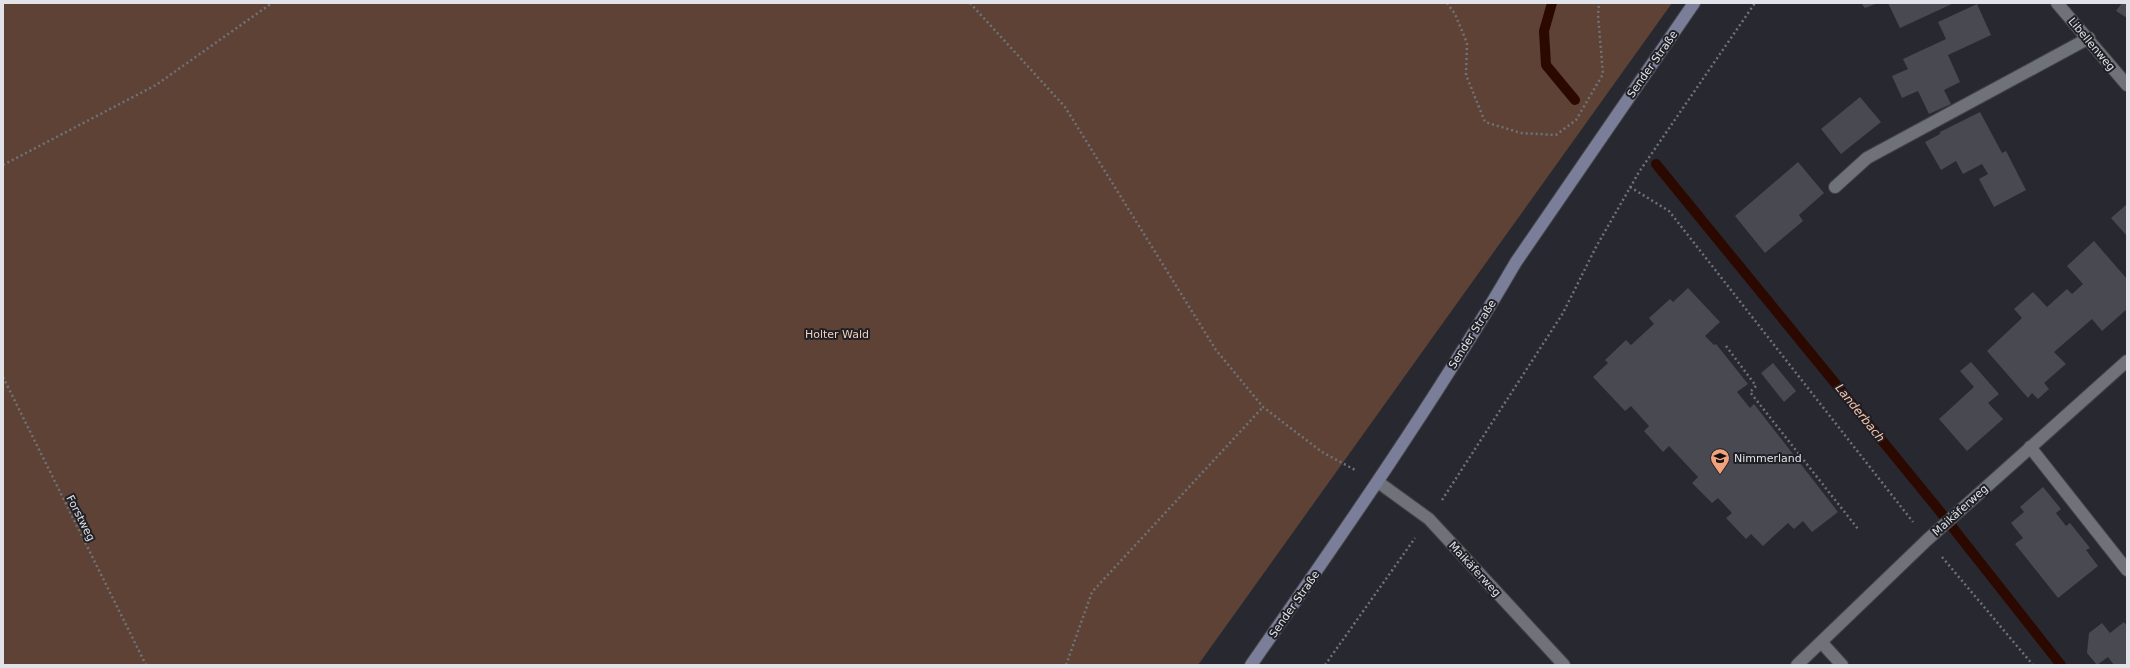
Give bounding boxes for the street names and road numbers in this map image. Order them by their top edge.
street label: Libellenweg [2066,15,2118,74]
street label: Sender Straße [1625,28,1680,100]
street label: Sender Straße [1446,297,1499,371]
street label: Maikäferweg [1930,482,1991,539]
street label: Forstweg [63,493,98,543]
street label: Maikäferweg [1446,539,1503,599]
street label: Sender Straße [1267,568,1322,640]

